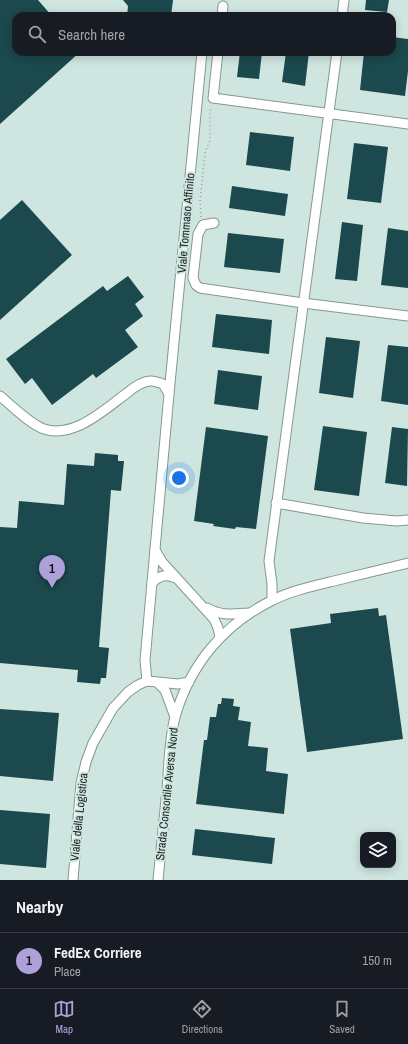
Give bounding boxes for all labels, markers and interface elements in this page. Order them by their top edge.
search box [12,12,396,56]
icon: search [26,23,48,45]
text: Search here [58,24,125,45]
street label: Viale Tommaso Affinito [174,172,198,274]
your location [169,468,189,488]
pin: 1 [39,555,65,588]
street label: Strada Consortile Aversa Nord [152,727,182,861]
street label: Viale della Logistica [66,772,92,862]
map controls [360,832,396,868]
button: layers [360,832,396,868]
text: Nearby [16,895,63,918]
text: FedEx Corriere [54,942,142,963]
text: 1 [26,952,32,969]
text: 150 m [362,952,392,969]
text: Place [54,963,81,980]
tab: Map [53,998,75,1036]
tab: Directions [182,998,223,1036]
tab: Saved [329,998,355,1036]

